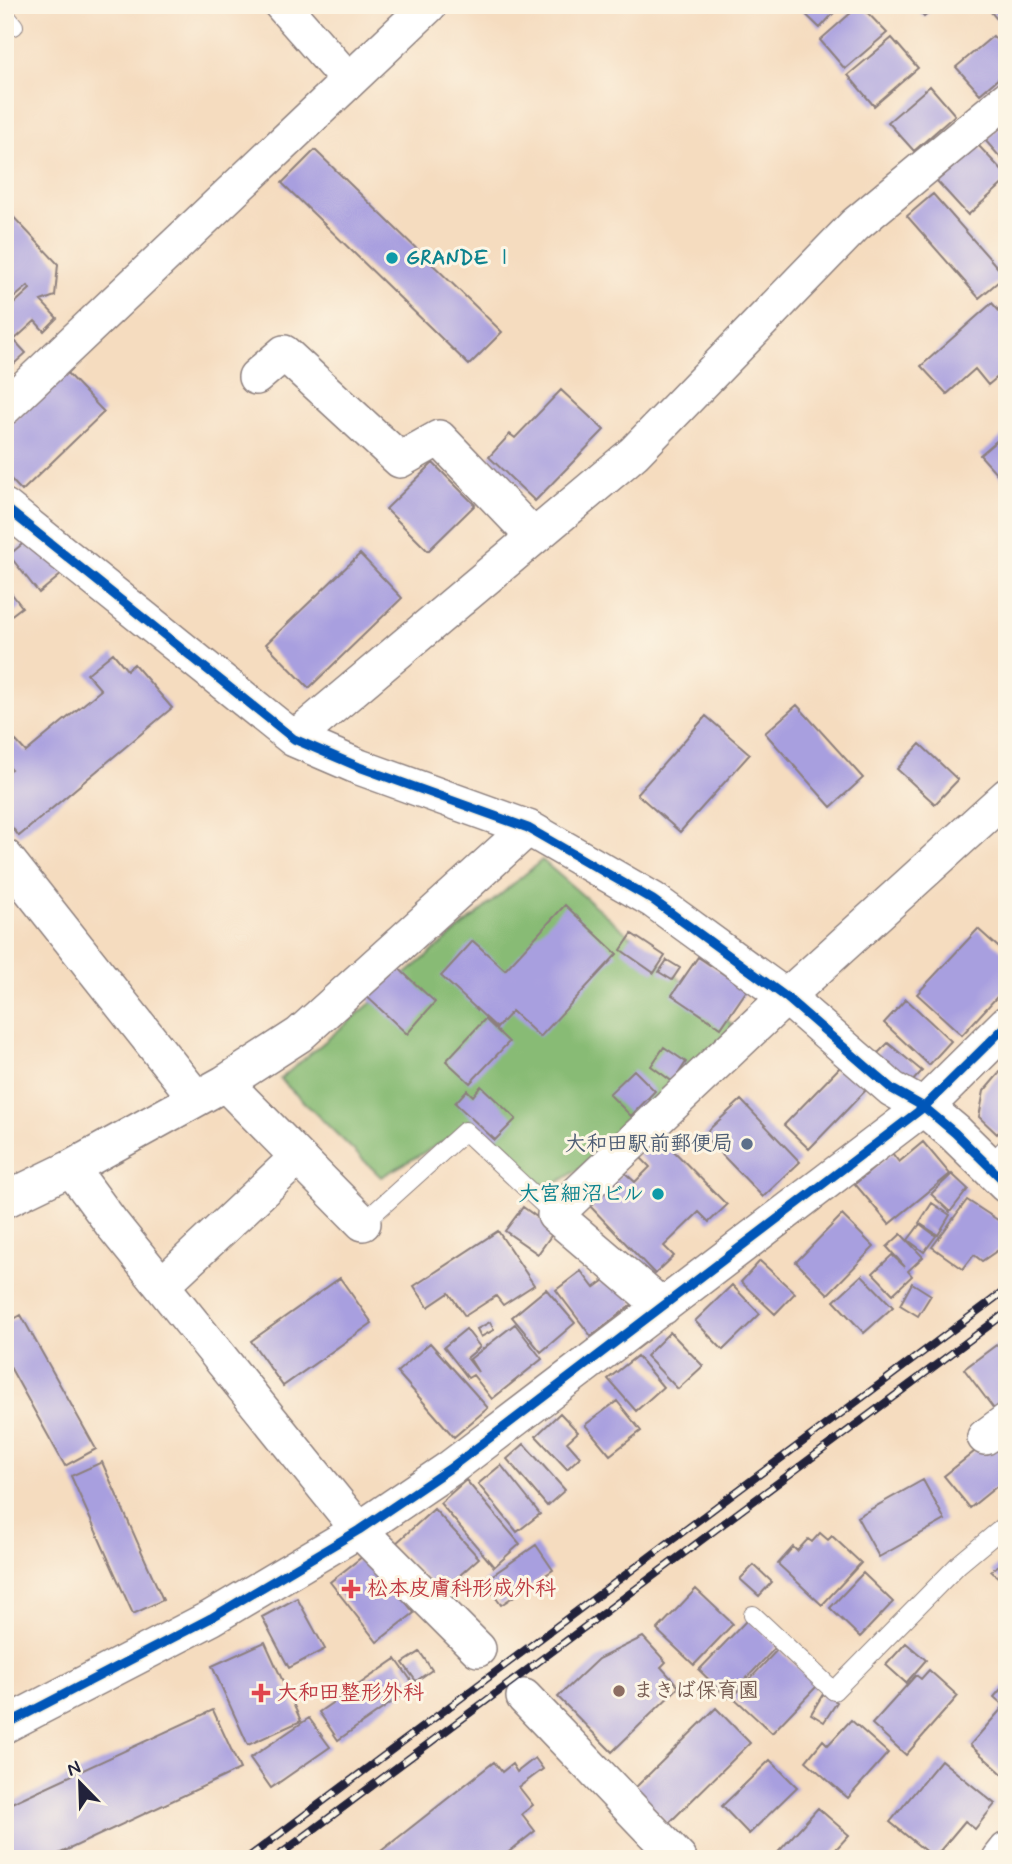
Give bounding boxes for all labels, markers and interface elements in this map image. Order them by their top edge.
place label: GRANDE Ⅰ [406,244,515,272]
marker: GRANDE Ⅰ [384,250,400,266]
place label: 大和田駅前郵便局 [565,1130,733,1158]
marker: 大和田駅前郵便局 [739,1136,755,1152]
place label: 大宮細沼ビル [518,1180,644,1208]
marker: 大宮細沼ビル [650,1186,666,1202]
place label: 松本皮膚科形成外科 [367,1575,556,1603]
marker: 松本皮膚科形成外科 [341,1579,361,1599]
place label: まきば保育園 [633,1677,759,1705]
place label: 大和田整形外科 [277,1679,424,1707]
marker: 大和田整形外科 [251,1683,271,1703]
marker: まきば保育園 [611,1683,627,1699]
north arrow [46,1748,116,1818]
text: N [63,1755,85,1783]

